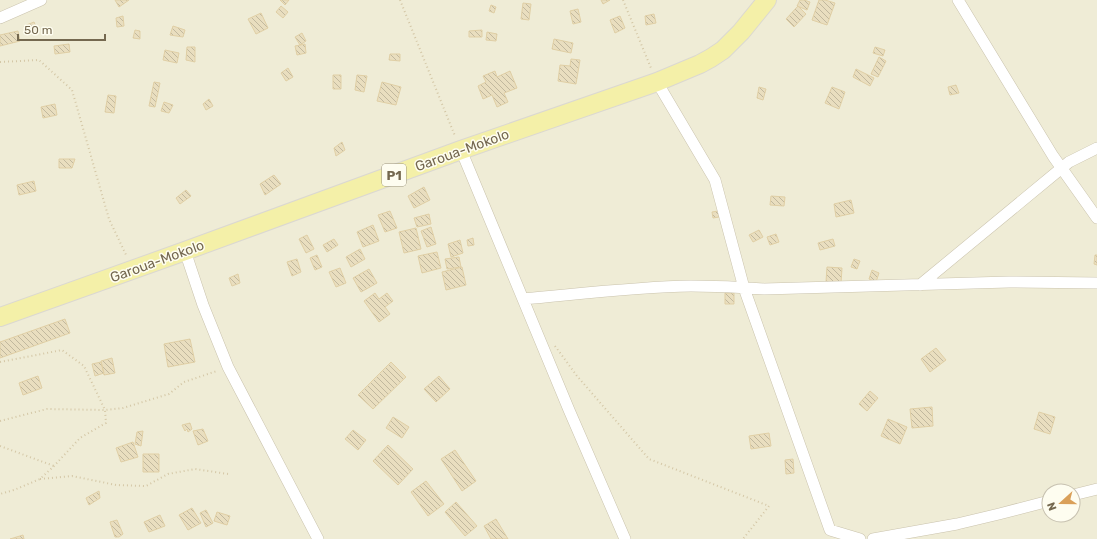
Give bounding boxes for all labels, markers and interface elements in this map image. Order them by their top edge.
scale bar [18,16,105,42]
text: 50 m [24,23,52,37]
street label: Garoua-Mokolo [413,126,512,175]
road number: P1 [382,164,406,186]
street label: Garoua-Mokolo [108,237,207,286]
north arrow [1041,483,1081,523]
text: N [1045,500,1060,512]

